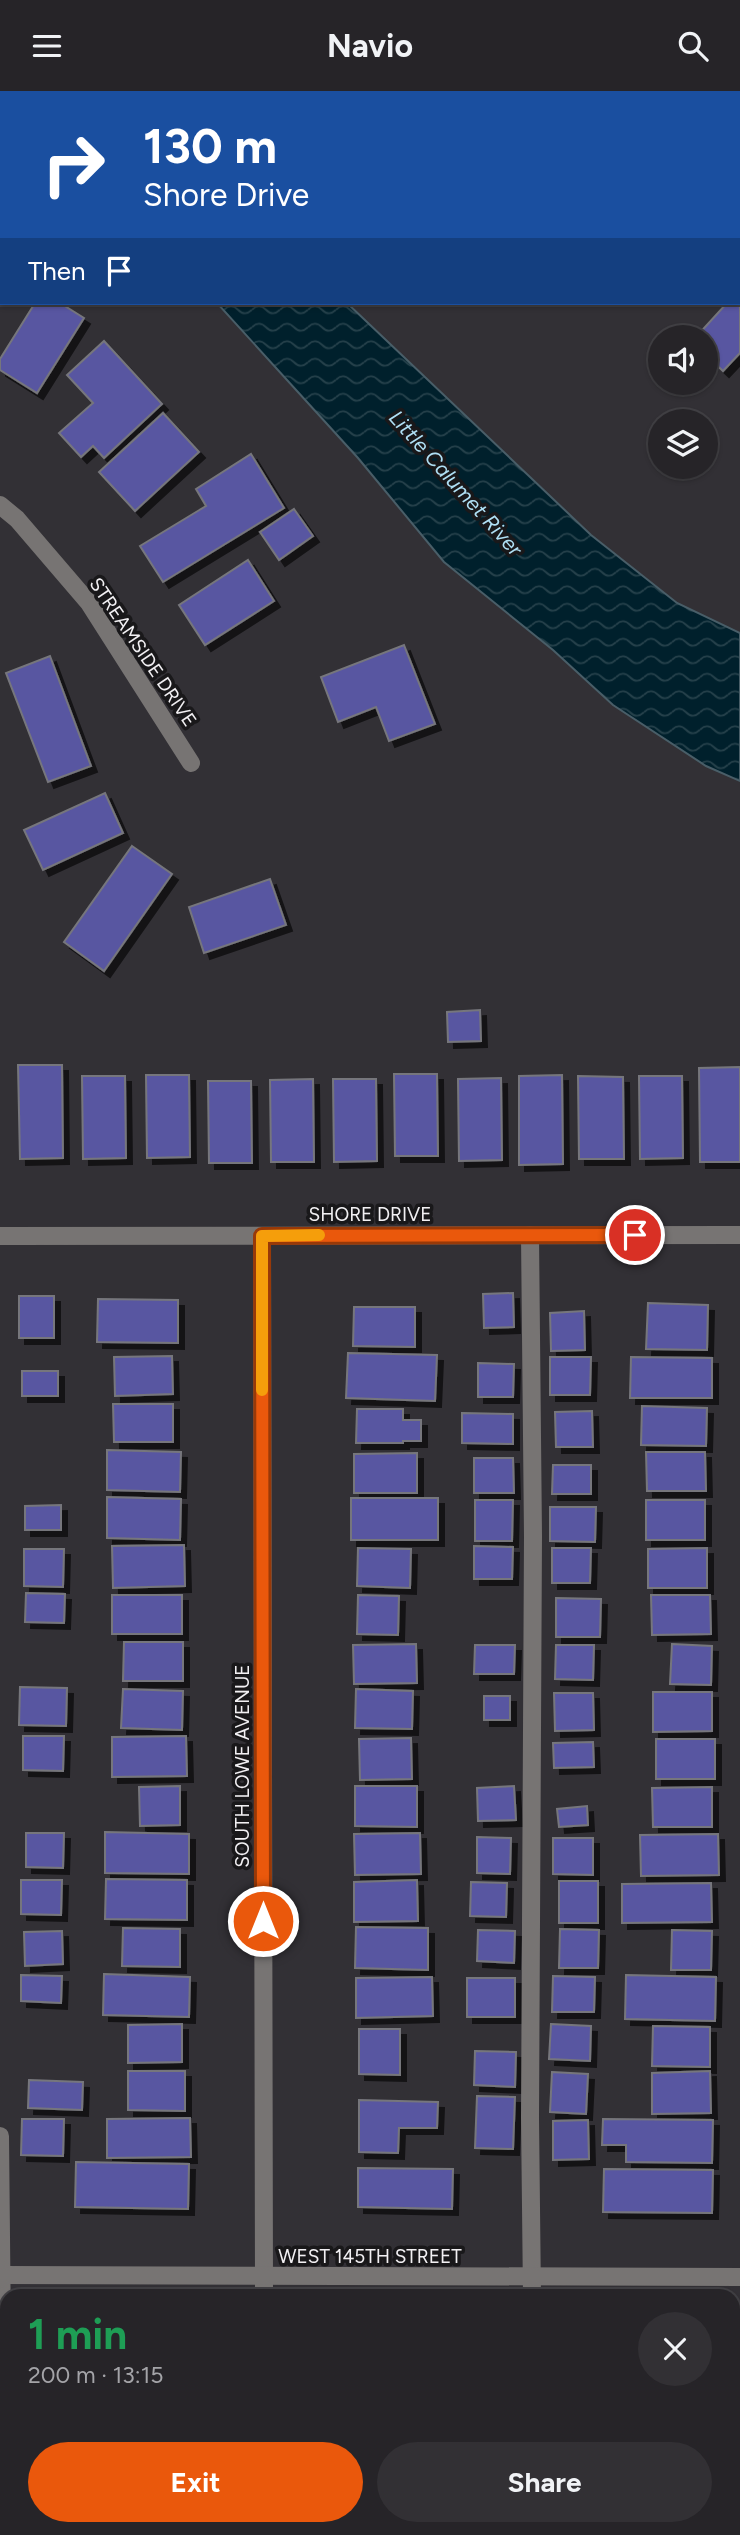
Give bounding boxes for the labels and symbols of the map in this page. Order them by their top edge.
water label: Little Calumet River [384,405,529,562]
street label: STREAMSIDE DRIVE [85,573,201,731]
street label: SHORE DRIVE [308,1203,432,1226]
pin [605,1205,665,1265]
street label: SOUTH LOWE AVENUE [231,1664,254,1868]
position arrow [226,1884,300,1958]
street label: WEST 145TH STREET [278,2245,462,2268]

